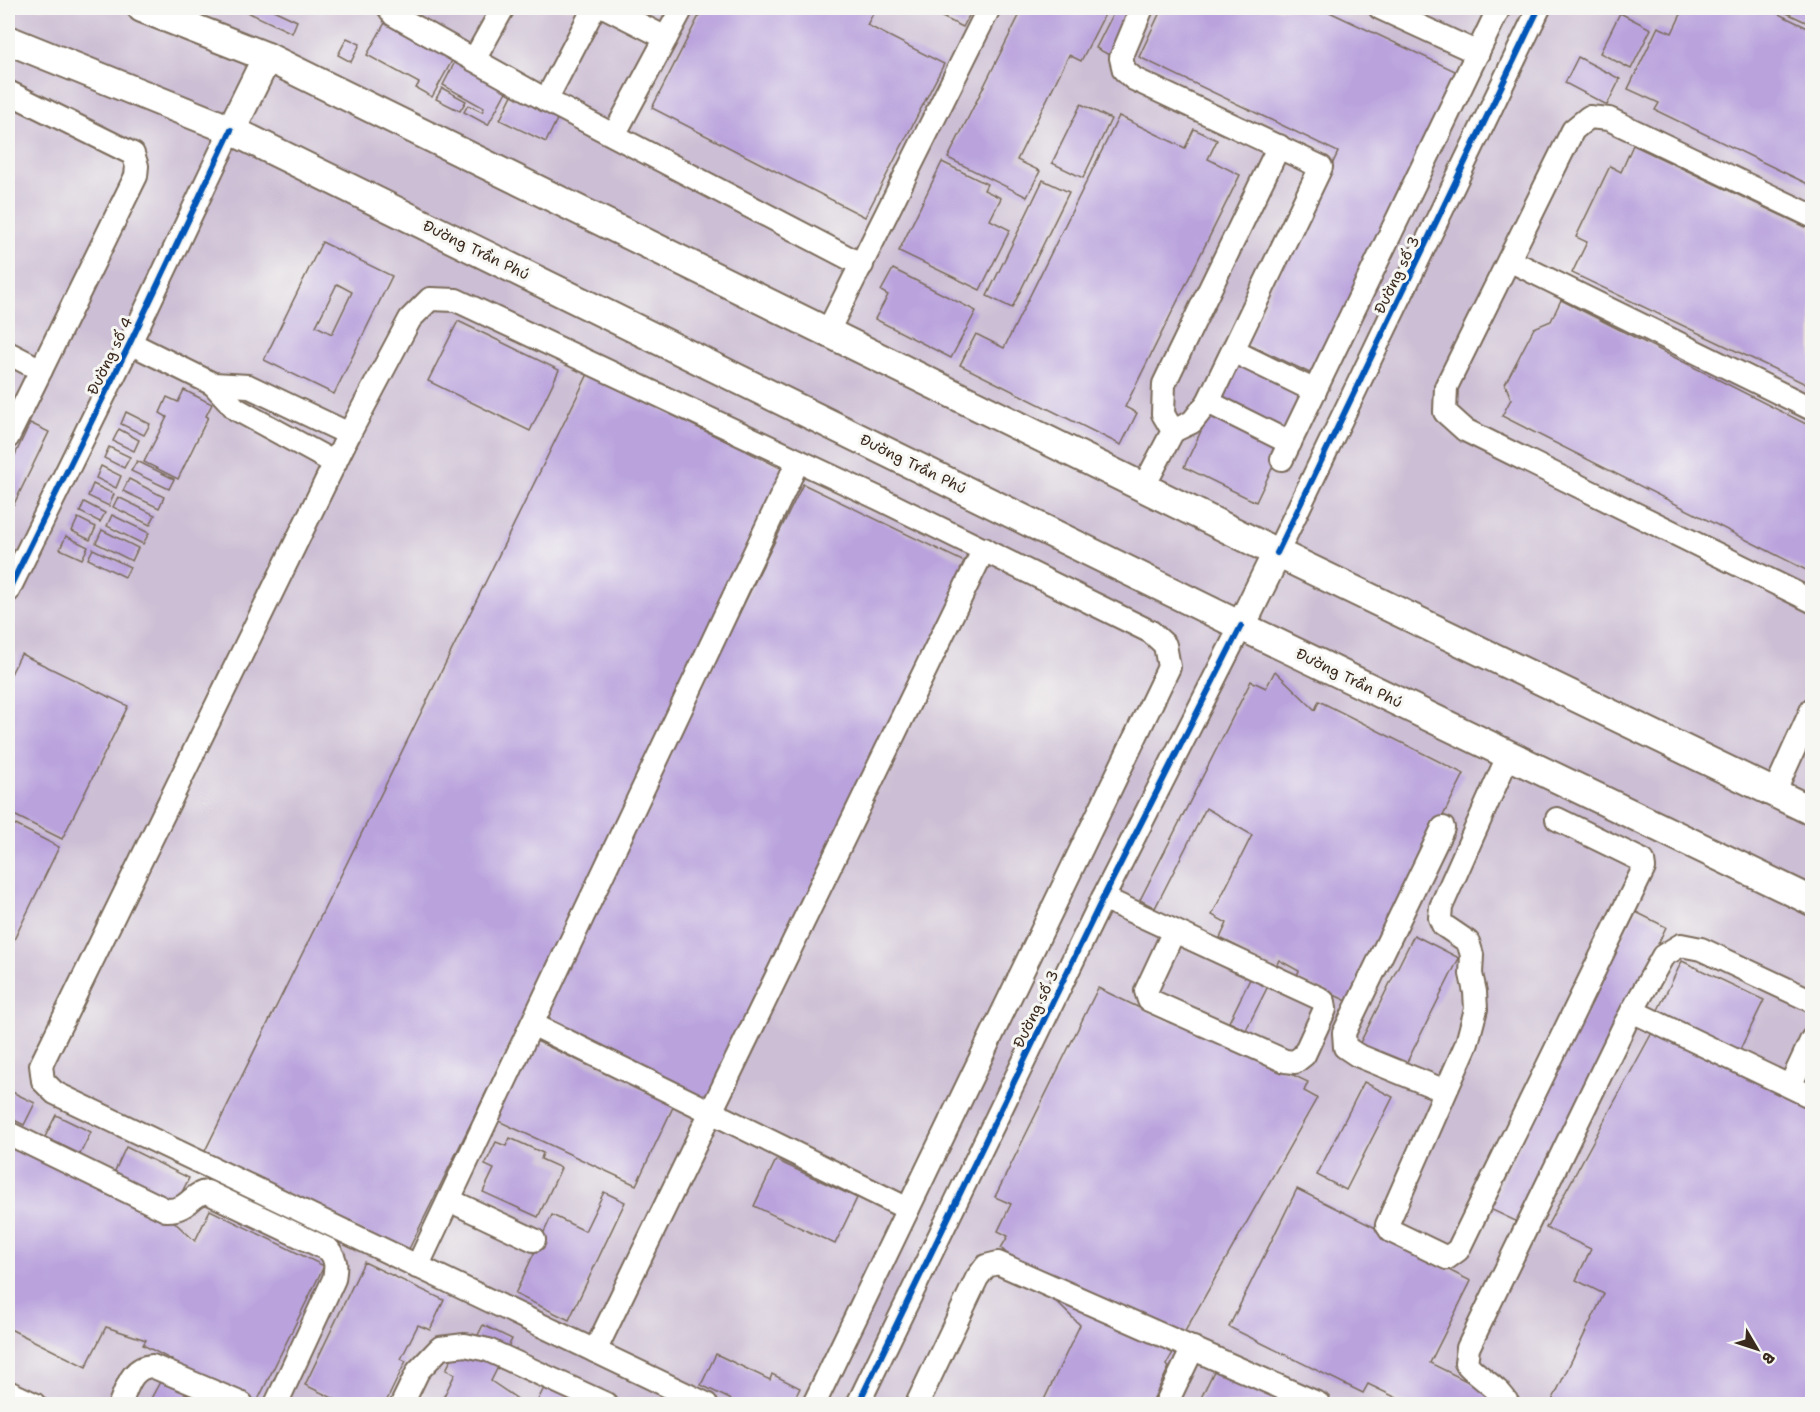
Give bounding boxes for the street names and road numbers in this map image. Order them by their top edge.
street label: Đường Trần Phú [419,216,533,284]
street label: Đường số 3 [1370,233,1424,317]
street label: Đường số 4 [83,314,137,398]
street label: Đường Trần Phú [856,430,970,498]
street label: Đường Trần Phú [1292,644,1406,712]
street label: Đường số 3 [1009,967,1063,1051]

